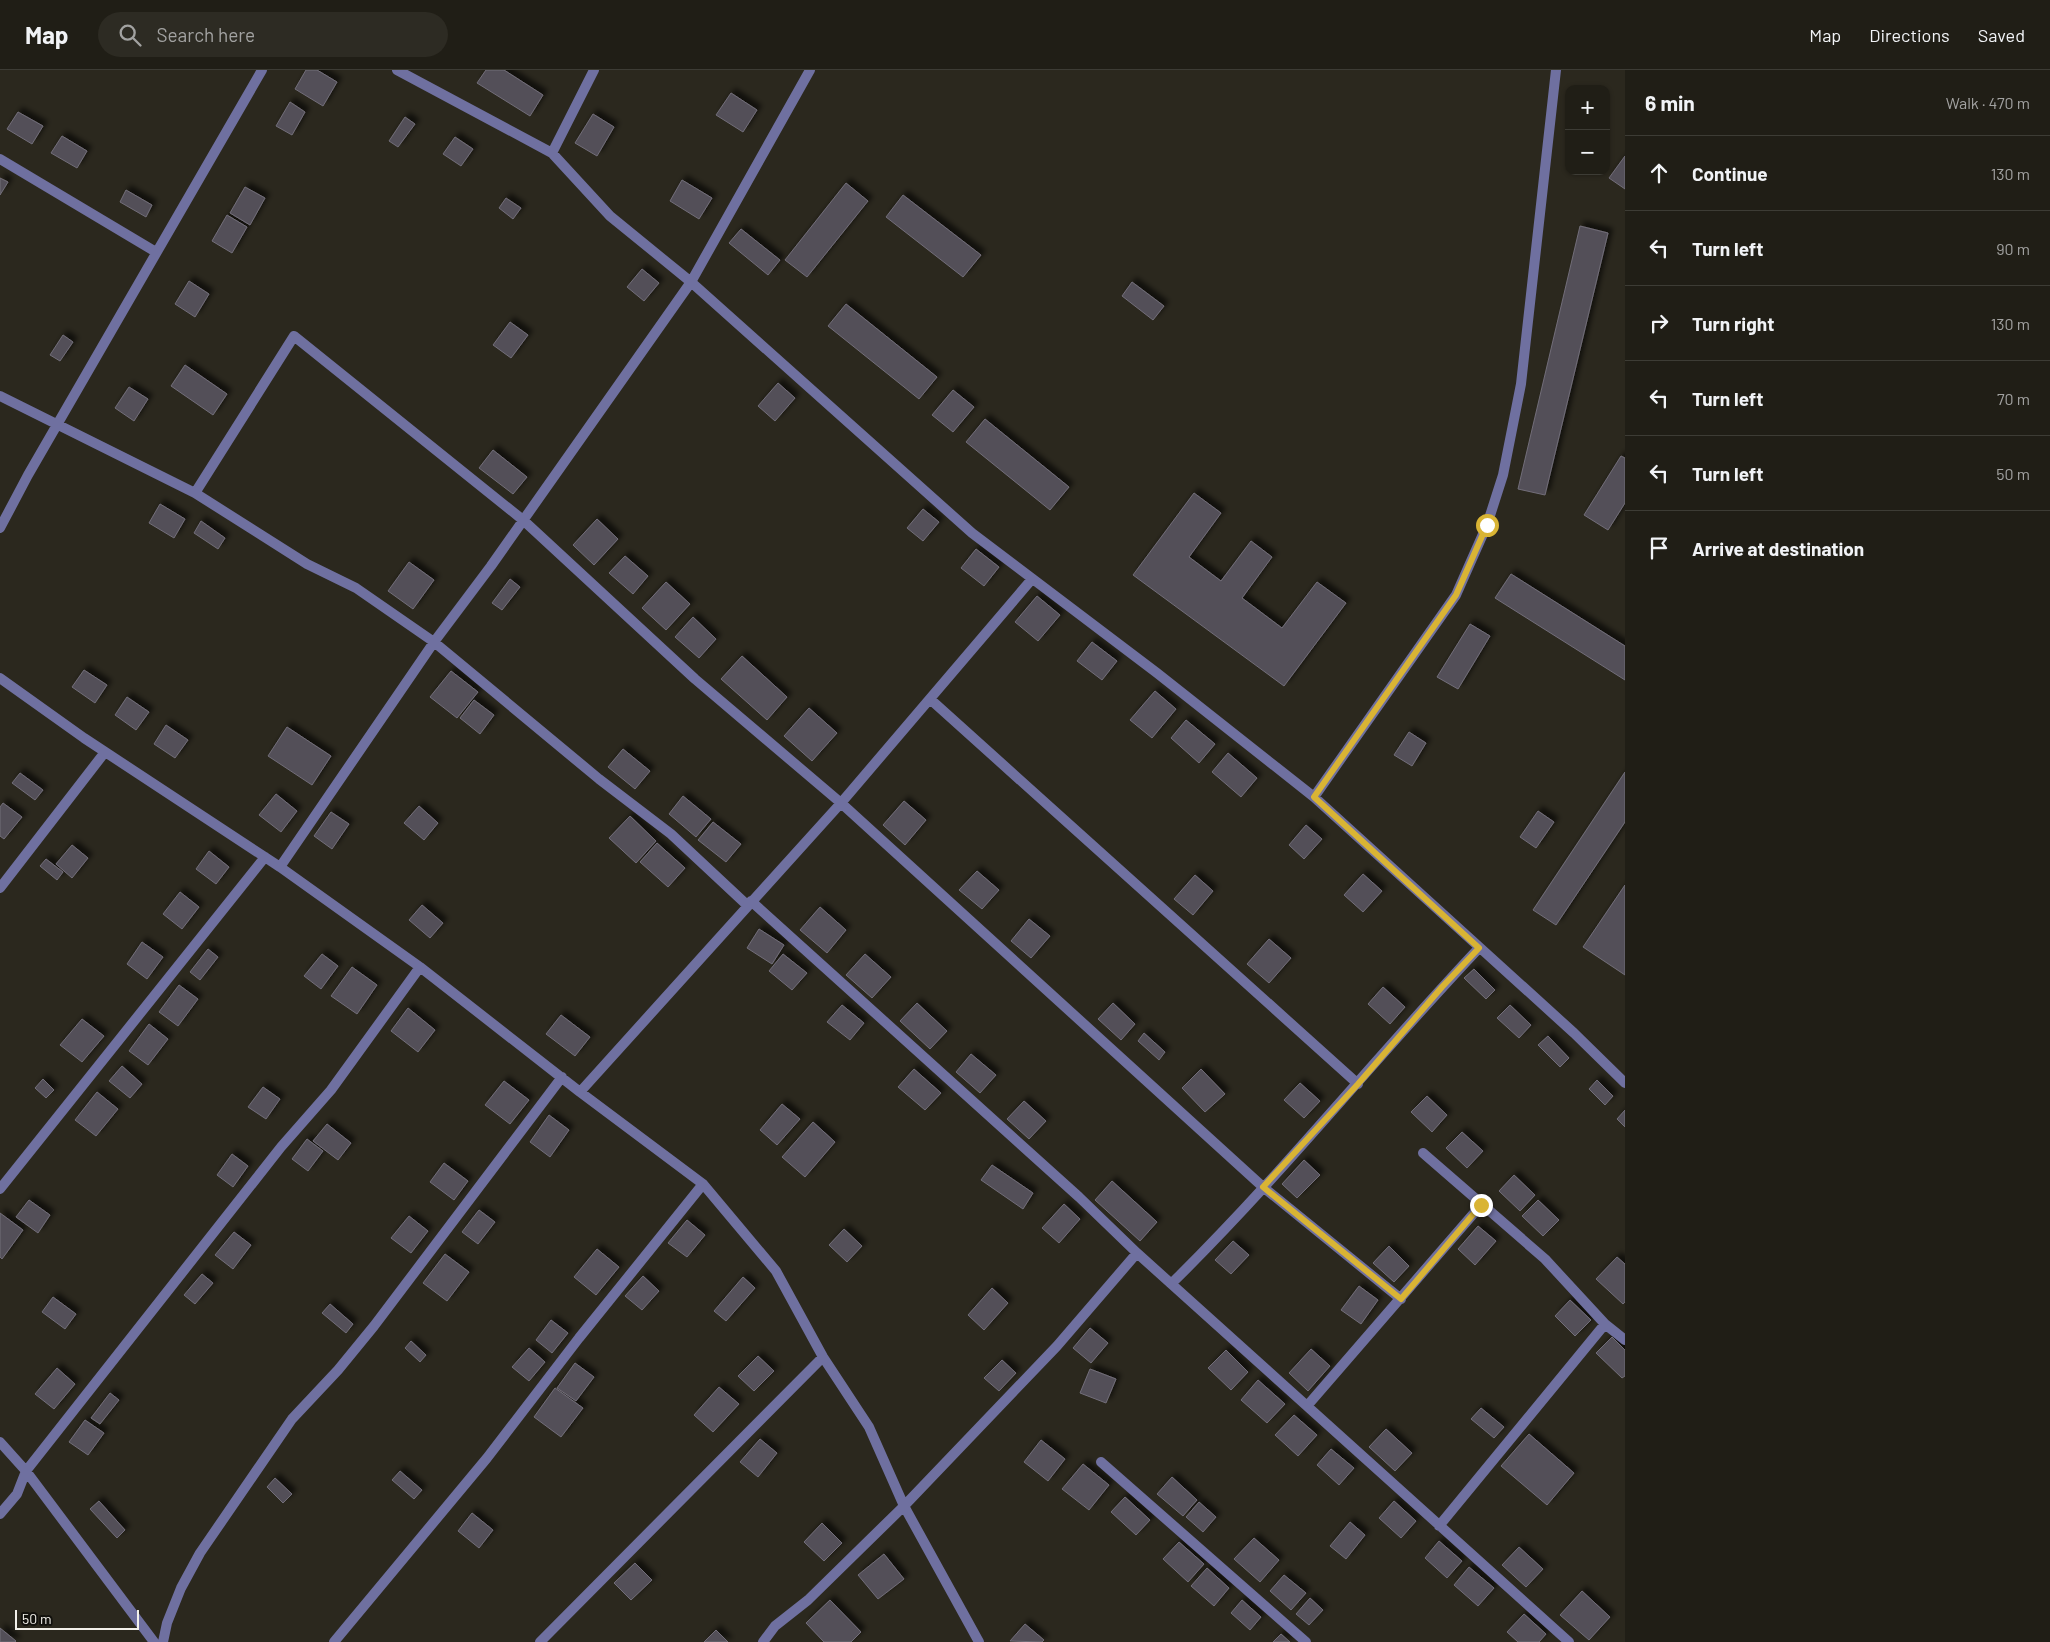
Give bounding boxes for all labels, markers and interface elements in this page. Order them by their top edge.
search box [98,12,448,57]
text: Map [25,20,68,49]
icon: search [116,21,144,49]
text: Search here [156,23,255,46]
text: Map [1809,24,1841,46]
text: Directions [1869,24,1950,46]
text: Saved [1978,24,2025,46]
map controls [1565,85,1610,175]
button: + [1565,85,1610,130]
text: 6 min [1645,90,1695,115]
text: Walk · 470 m [1946,93,2030,112]
button: − [1565,130,1610,175]
icon: ahead [1645,159,1673,187]
text: Continue [1692,162,1768,185]
text: 130 m [1991,164,2030,183]
icon: left [1645,234,1673,262]
text: Turn left [1692,237,1763,260]
text: 90 m [1996,239,2030,258]
icon: right [1645,309,1673,337]
text: Turn right [1692,312,1774,335]
text: 130 m [1991,314,2030,333]
icon: left [1645,384,1673,412]
text: Turn left [1692,387,1763,410]
text: 70 m [1997,389,2030,408]
icon: left [1645,459,1673,487]
text: Turn left [1692,462,1763,485]
text: 50 m [1996,464,2030,483]
route start [1476,514,1499,537]
icon: arrive [1645,534,1673,562]
text: Arrive at destination [1692,537,1864,560]
route end [1470,1194,1493,1217]
scale bar [15,1607,139,1630]
text: 50 m [22,1610,51,1627]

